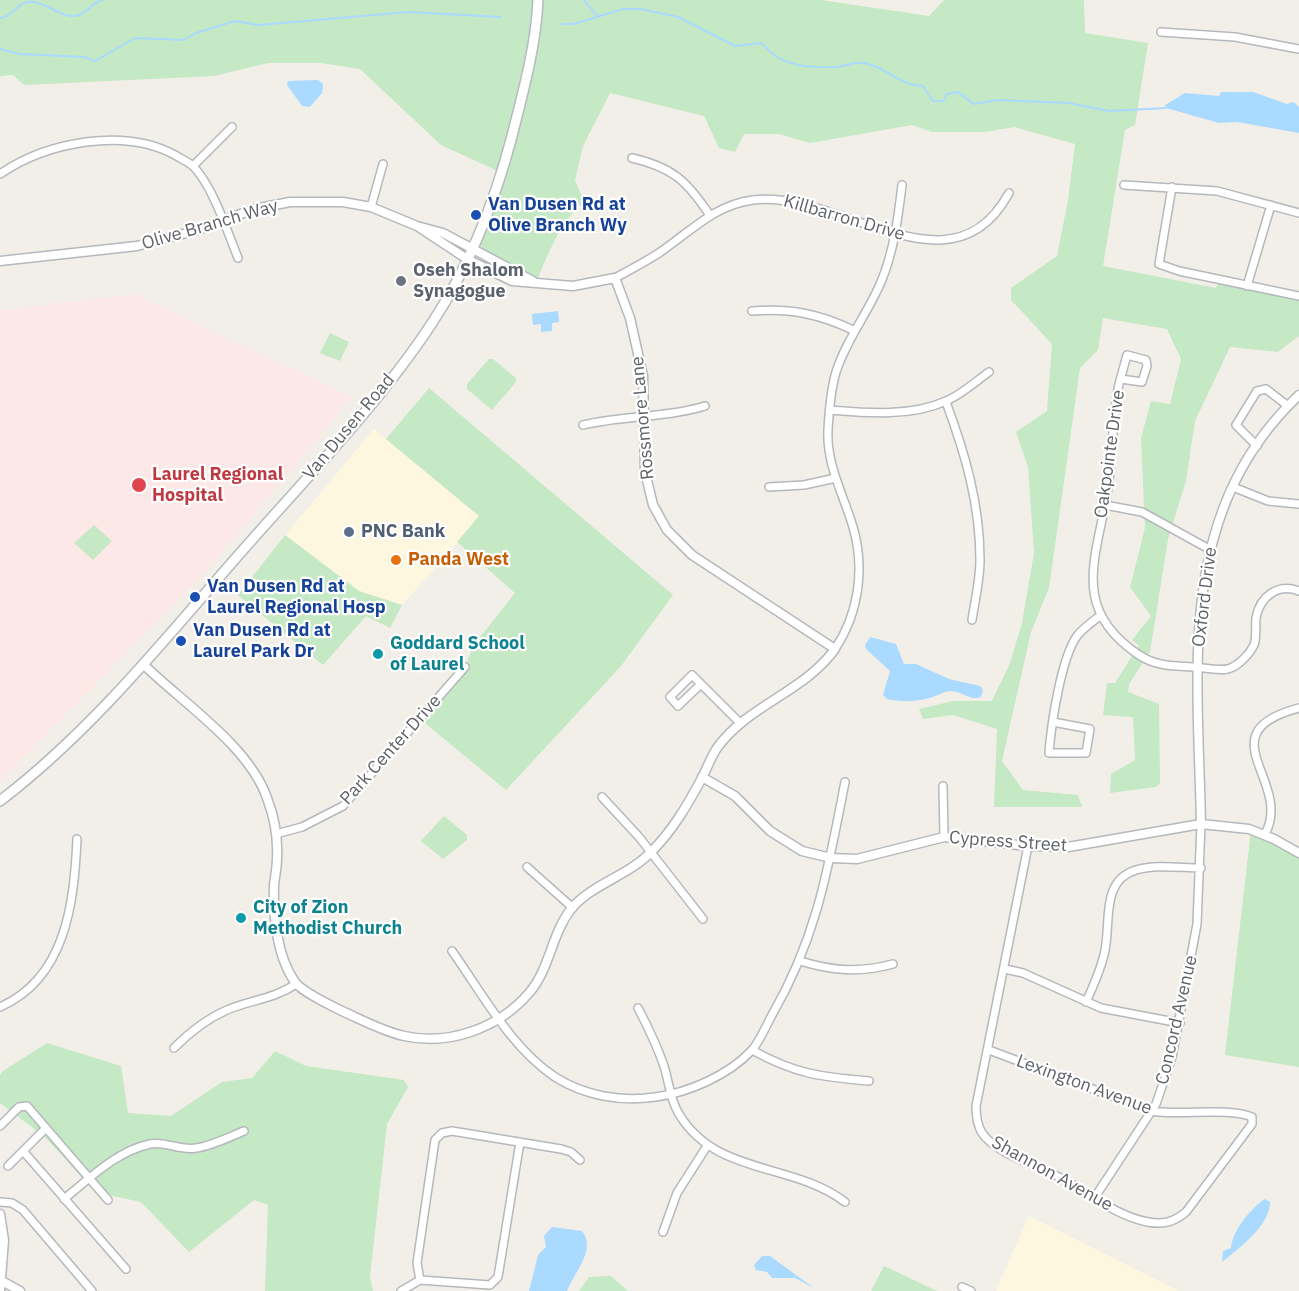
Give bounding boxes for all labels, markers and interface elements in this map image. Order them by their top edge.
street label: Killbarron Drive [781,190,907,246]
place label: Van Dusen Rd at Olive Branch Wy [488,194,627,236]
street label: Olive Branch Way [139,195,281,255]
marker: Van Dusen Rd at Olive Branch Wy [469,208,483,222]
place label: Oseh Shalom Synagogue [413,260,524,302]
marker: Oseh Shalom Synagogue [394,274,408,288]
street label: Rossmore Lane [627,355,659,481]
street label: Van Dusen Road [299,370,399,484]
street label: Oakpointe Drive [1090,389,1130,519]
place label: Laurel Regional Hospital [152,464,283,506]
marker: Laurel Regional Hospital [130,476,148,494]
place label: PNC Bank [361,521,445,543]
marker: PNC Bank [342,525,356,539]
street label: Oxford Drive [1188,546,1222,648]
place label: Panda West [408,549,509,571]
marker: Panda West [389,553,403,567]
place label: Van Dusen Rd at Laurel Regional Hosp [207,576,386,618]
marker: Van Dusen Rd at Laurel Regional Hosp [188,590,202,604]
place label: Van Dusen Rd at Laurel Park Dr [193,620,331,662]
place label: Goddard School of Laurel [390,633,525,676]
marker: Van Dusen Rd at Laurel Park Dr [174,634,188,648]
marker: Goddard School of Laurel [371,647,385,661]
street label: Park Center Drive [336,690,446,810]
street label: Cypress Street [948,827,1068,857]
place label: City of Zion Methodist Church [253,897,402,940]
marker: City of Zion Methodist Church [234,911,248,925]
street label: Concord Avenue [1152,953,1202,1087]
street label: Lexington Avenue [1013,1050,1155,1120]
street label: Shannon Avenue [988,1132,1116,1216]

